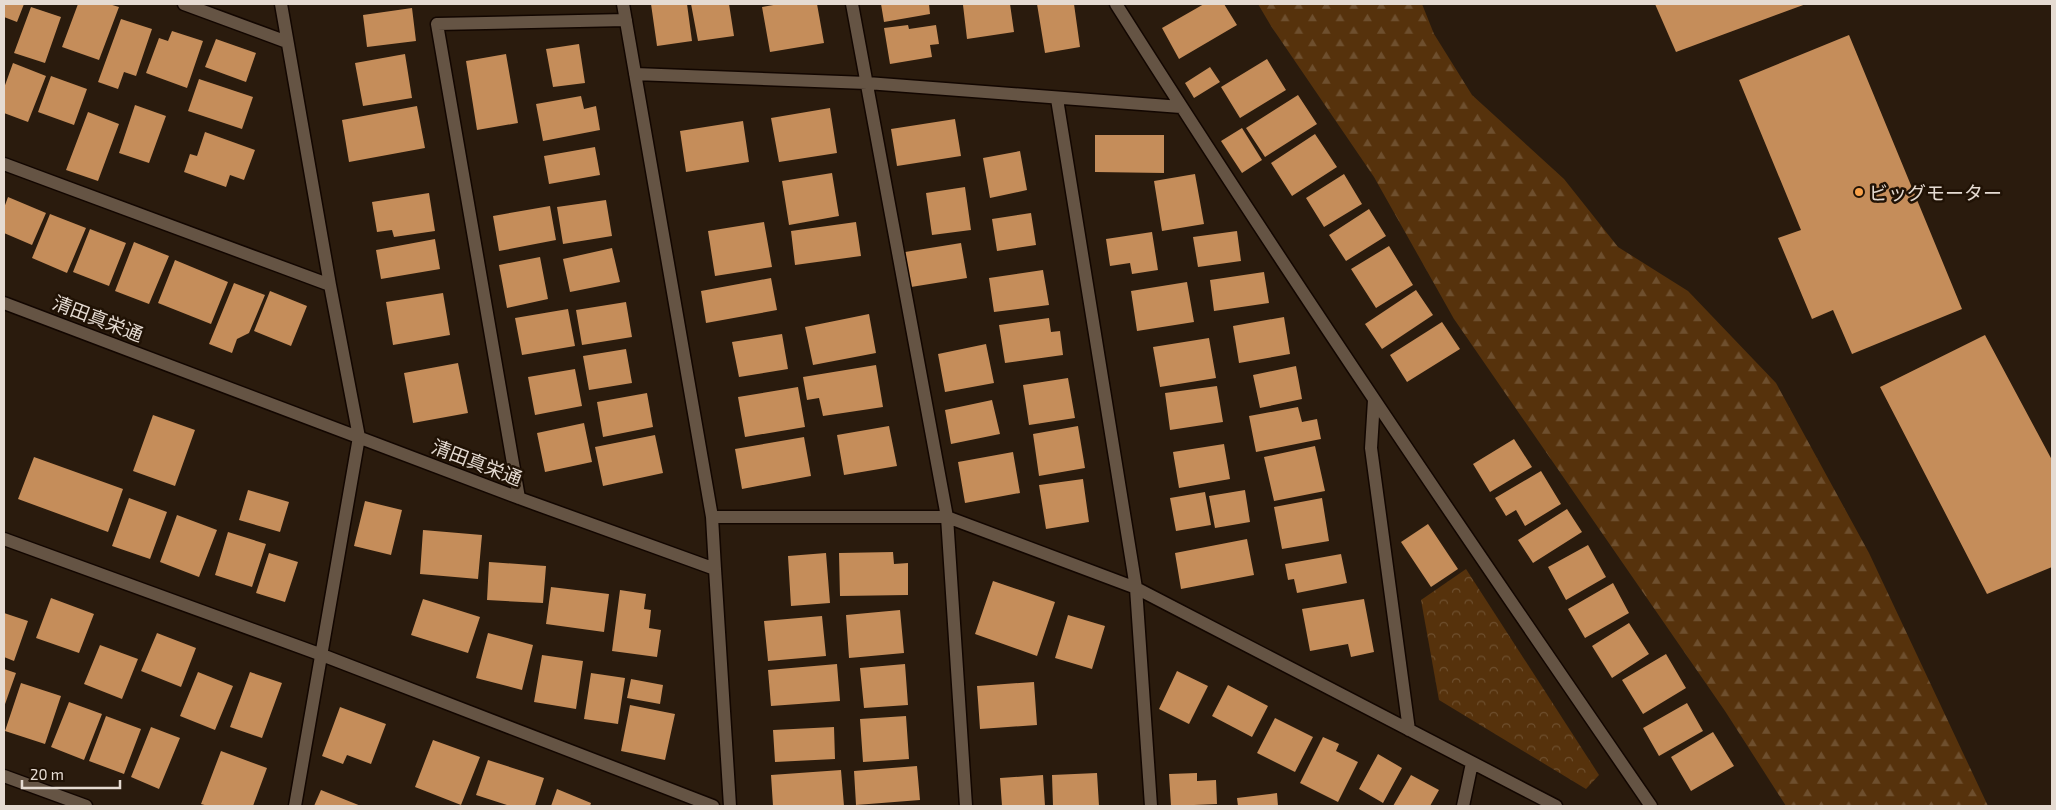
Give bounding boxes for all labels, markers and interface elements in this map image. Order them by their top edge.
place label: ビッグモーター [1869,181,2002,204]
marker: ビッグモーター [1853,186,1865,198]
street label: 清田真栄通 [50,290,146,346]
street label: 清田真栄通 [429,434,525,490]
scale bar [22,758,120,790]
text: 20 m [30,765,64,783]

